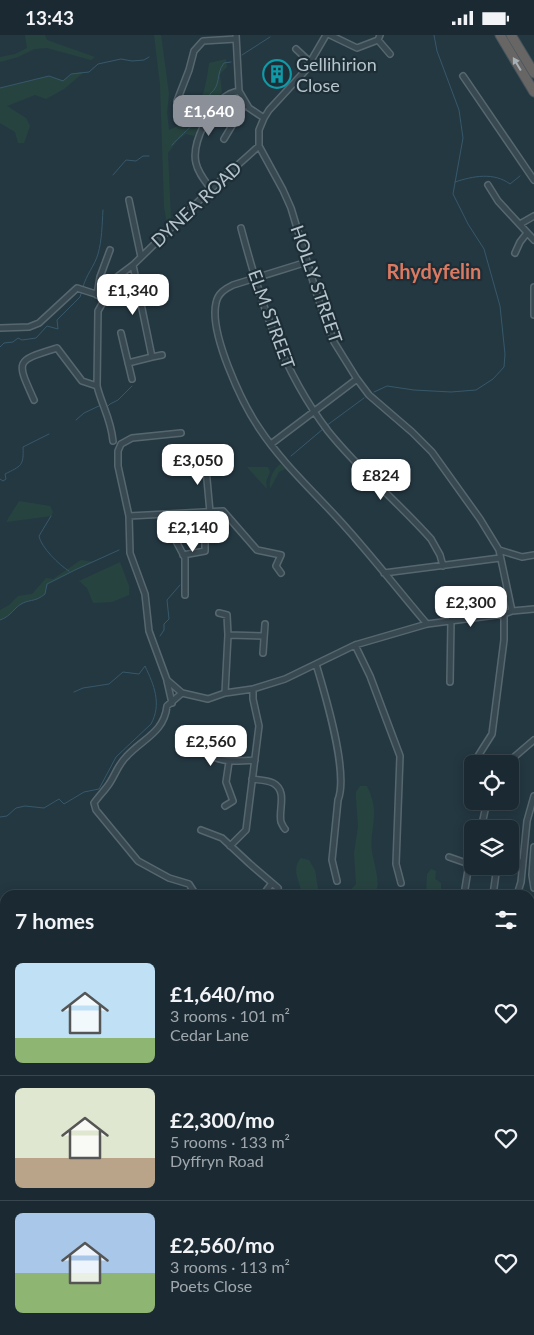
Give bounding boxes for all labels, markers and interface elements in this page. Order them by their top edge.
text: 13:43 [25,6,74,29]
place label: Gellihirion Close [296,53,377,96]
one-way arrow [512,57,521,70]
building icon: Gellihirion Close [262,59,292,89]
pin: £1,640 [168,94,250,137]
text: £1,640 [184,101,234,120]
street label: DYNEA ROAD [146,157,246,251]
street label: HOLLY STREET [287,222,348,346]
district label: Rhydyfelin [387,259,481,283]
street label: ELM STREET [244,266,300,372]
pin: £1,340 [92,273,174,316]
text: £1,340 [108,280,158,299]
pin: £3,050 [157,443,239,486]
text: £3,050 [173,450,223,469]
pin: £824 [351,459,411,501]
text: £824 [362,465,400,484]
pin: £2,140 [152,511,234,553]
text: £2,140 [168,517,218,536]
pin: £2,300 [430,585,512,628]
text: £2,300 [446,592,496,611]
pin: £2,560 [170,725,252,767]
text: £2,560 [186,731,236,750]
map controls [464,755,519,875]
button: locate [464,755,519,810]
button: layers [464,820,519,875]
icon: filters [492,906,520,934]
text: 7 homes [15,908,94,933]
text: £1,640/mo [170,981,275,1006]
icon: home [55,983,115,1043]
icon: heart [492,999,520,1027]
text: 3 rooms · 101 m² [170,1006,290,1025]
text: Cedar Lane [170,1025,249,1044]
text: £2,300/mo [170,1107,275,1132]
icon: home [55,1108,115,1168]
icon: heart [492,1124,520,1152]
text: 5 rooms · 133 m² [170,1132,290,1151]
text: Dyffryn Road [170,1151,264,1170]
text: £2,560/mo [170,1232,275,1257]
icon: home [55,1233,115,1293]
icon: heart [492,1249,520,1277]
text: 3 rooms · 113 m² [170,1257,290,1276]
text: Poets Close [170,1276,252,1295]

